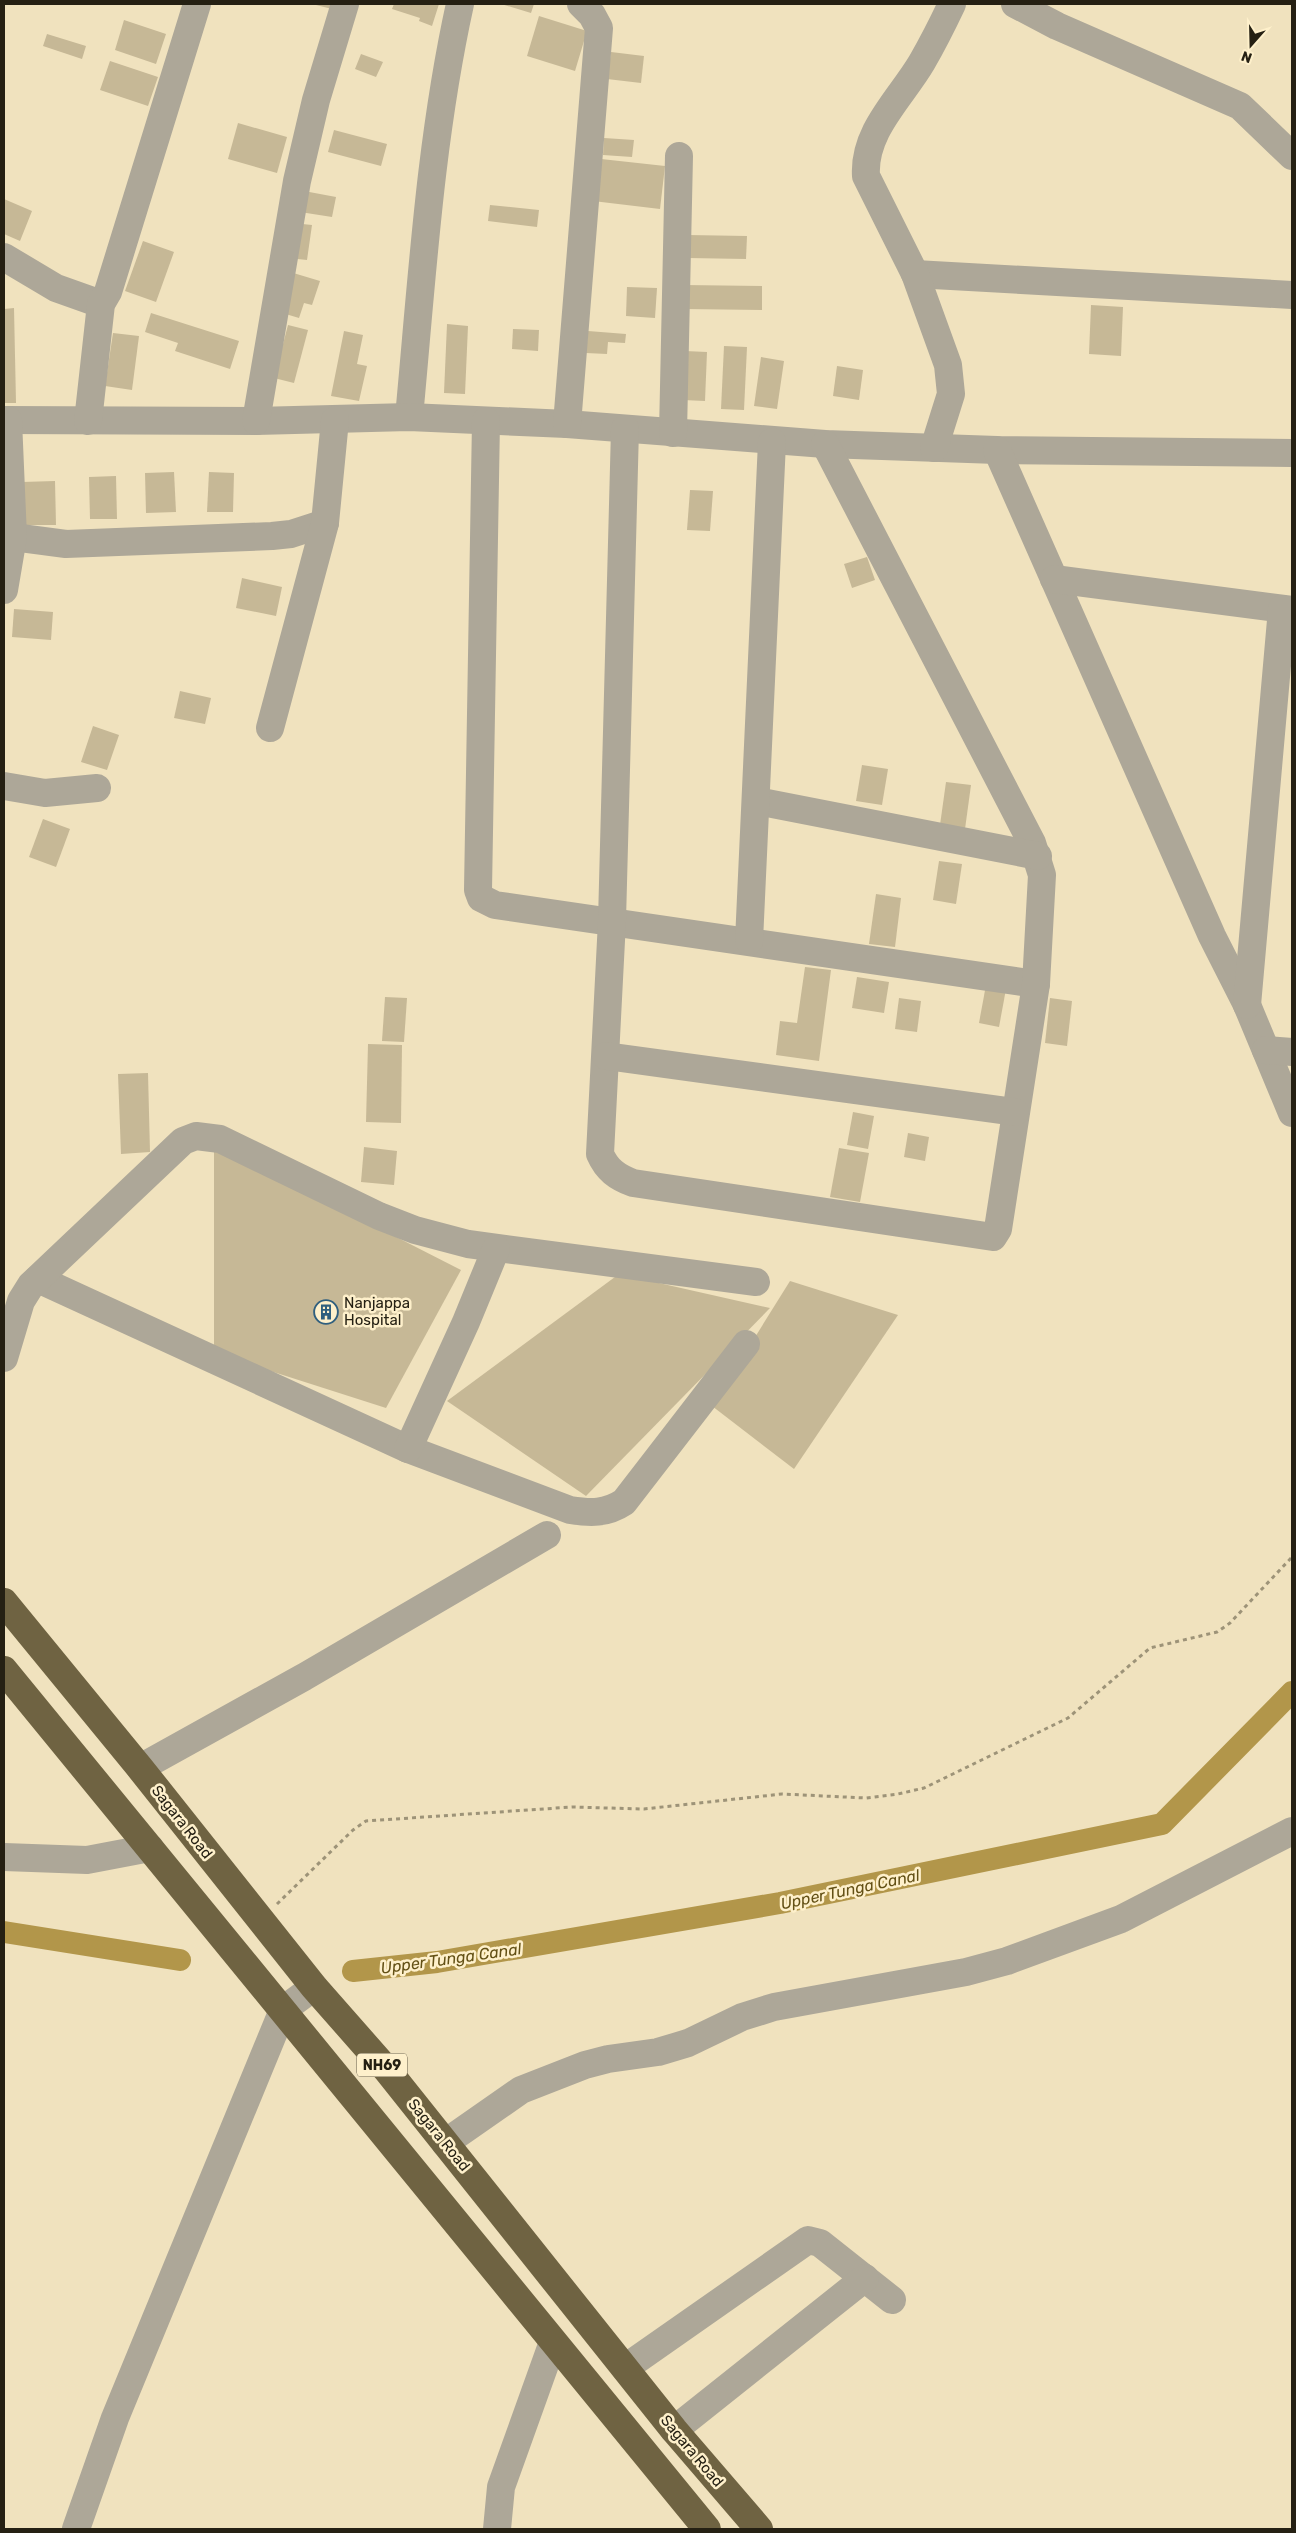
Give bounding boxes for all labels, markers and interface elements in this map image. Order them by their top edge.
north arrow [1226,20,1276,70]
text: N [1239,47,1254,66]
place label: Nanjappa Hospital [344,1294,410,1329]
building icon: Nanjappa Hospital [313,1299,339,1325]
street label: Sagara Road [148,1782,216,1862]
water label: Upper Tunga Canal [779,1865,923,1914]
water label: Upper Tunga Canal [380,1939,524,1978]
road number: NH69 [357,2054,407,2076]
street label: Sagara Road [404,2095,474,2175]
street label: Sagara Road [657,2412,727,2490]

